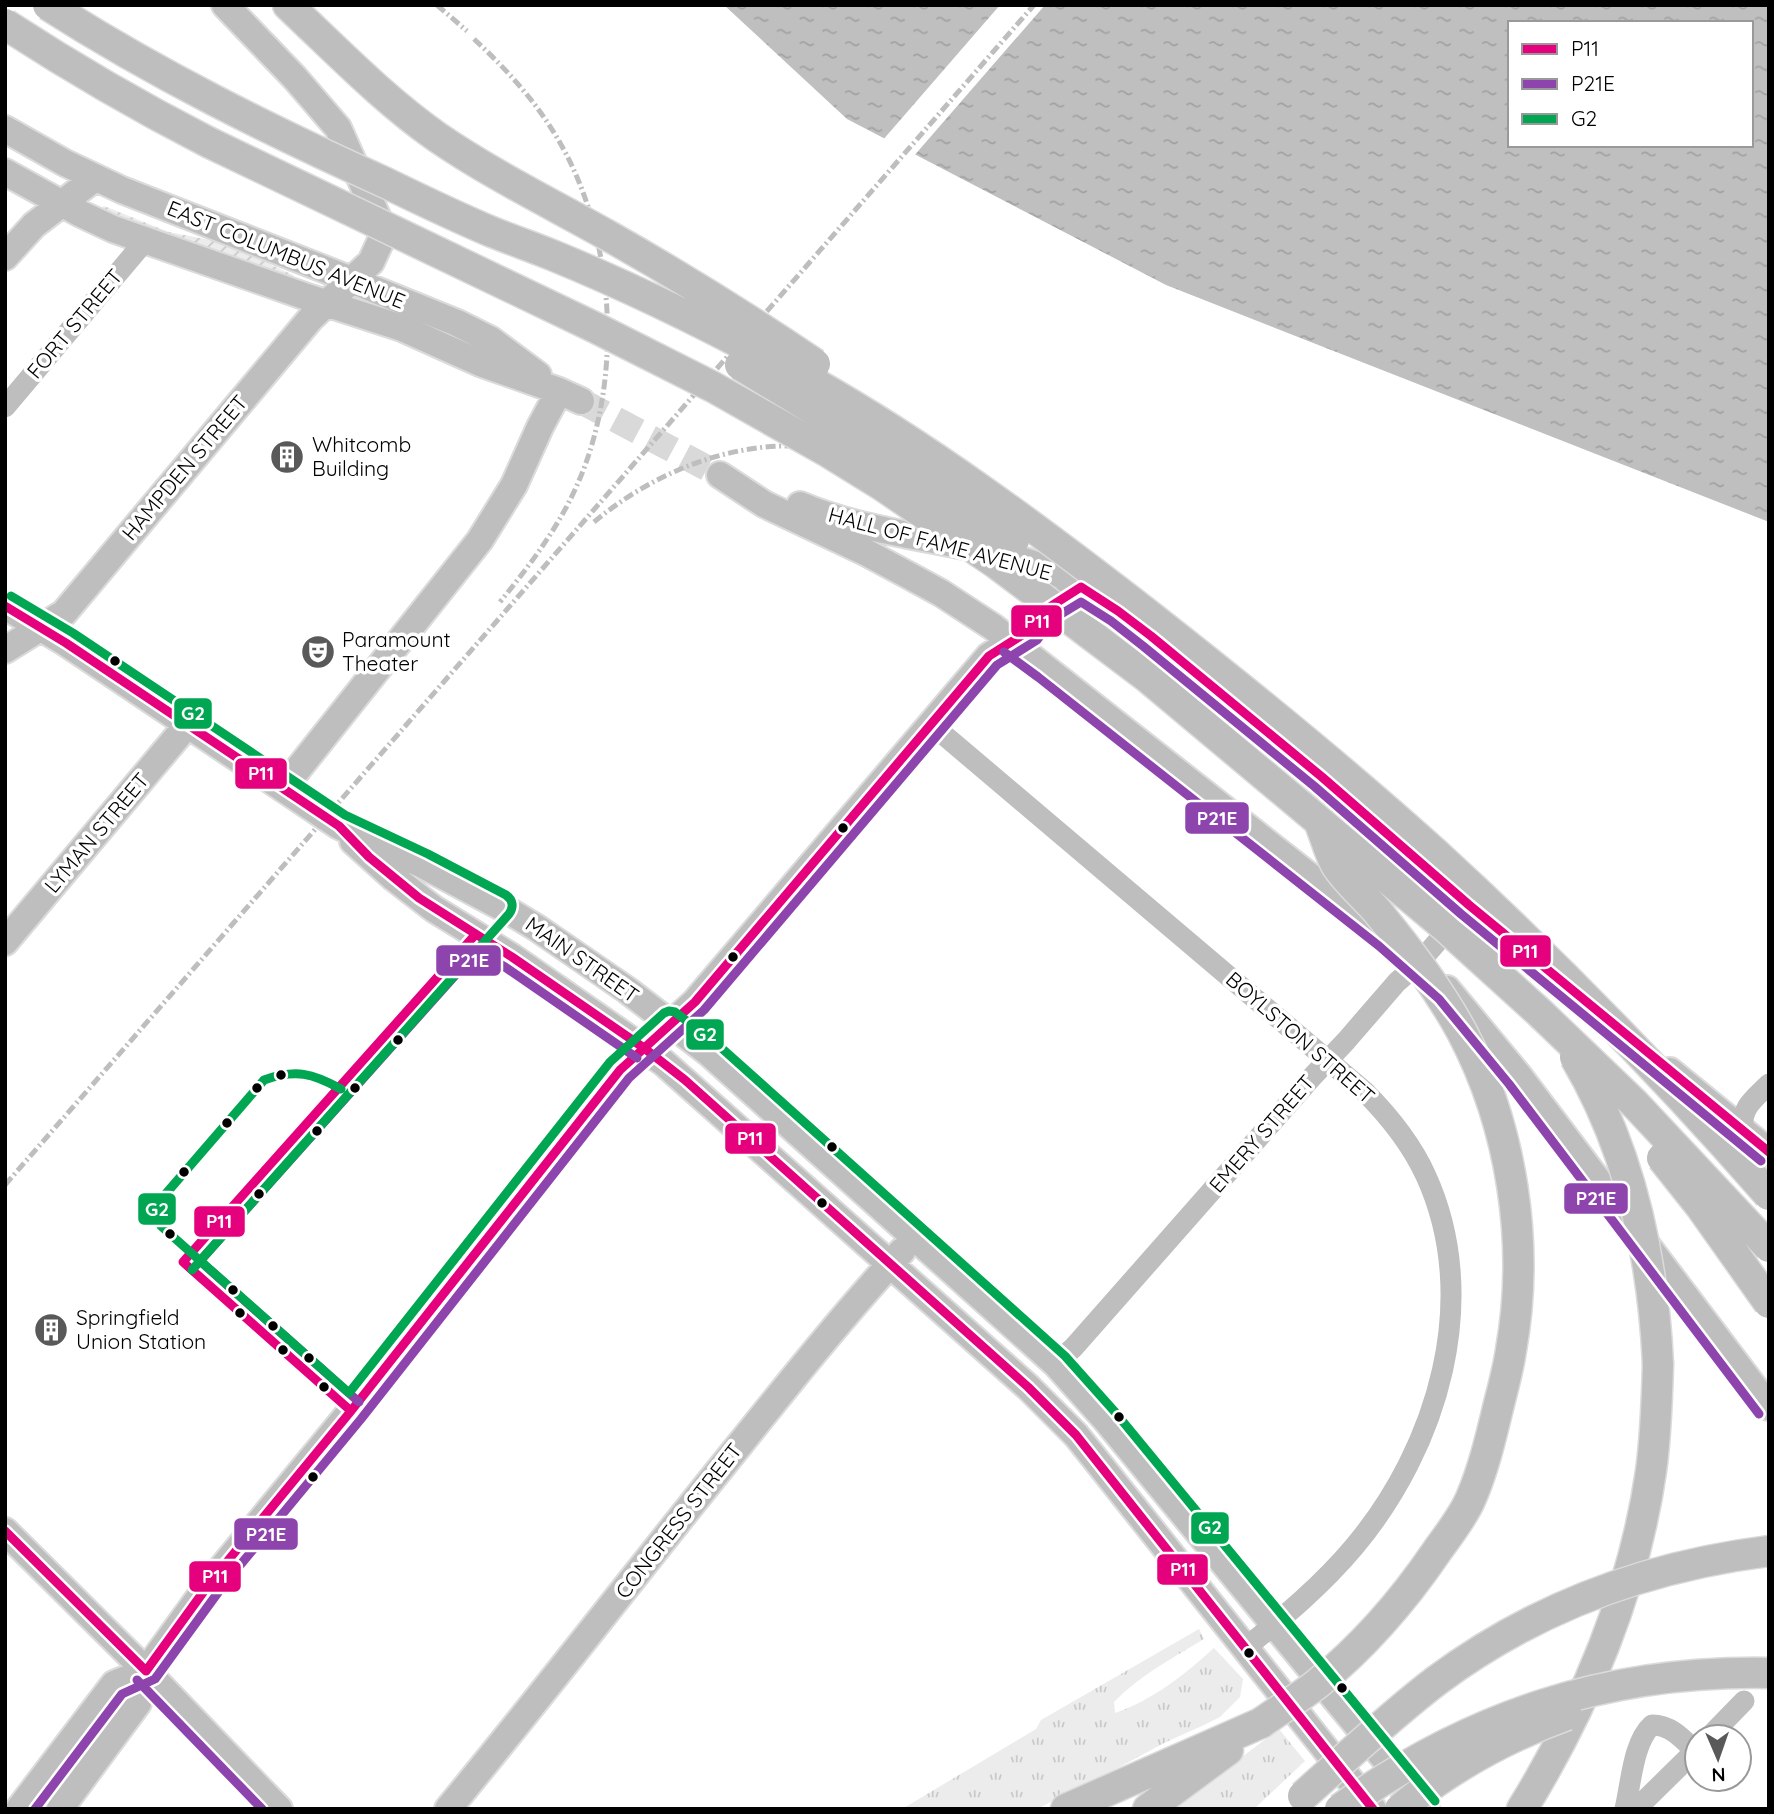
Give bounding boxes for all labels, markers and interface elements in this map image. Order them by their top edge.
legend [1508,21,1753,147]
text: P11 [1571,35,1599,61]
text: P21E [1571,70,1615,96]
text: G2 [1571,105,1597,131]
street label: EAST COLUMBUS AVENUE [164,194,409,314]
street label: FORT STREET [21,263,128,383]
street label: HAMPDEN STREET [116,389,253,545]
place label: Whitcomb Building [312,431,411,481]
building icon: Whitcomb Building [268,438,306,476]
street label: HALL OF FAME AVENUE [826,501,1055,585]
line badge: P11 [1010,604,1063,638]
text: P11 [1024,609,1050,633]
place label: Paramount Theater [342,626,451,676]
theatre icon: Paramount Theater [299,633,337,671]
unlabelled marker [108,654,122,668]
line badge: G2 [173,697,213,730]
text: G2 [181,701,205,725]
line badge: P11 [234,757,288,790]
text: P11 [248,761,274,785]
street label: LYMAN STREET [38,767,154,898]
line badge: P21E [1184,801,1250,835]
text: P21E [1197,806,1237,830]
unlabelled marker [836,821,850,835]
street label: MAIN STREET [521,911,644,1008]
line badge: P11 [1499,934,1552,968]
text: P11 [1512,939,1538,963]
line badge: P21E [435,944,502,977]
text: P21E [449,948,489,972]
unlabelled marker [726,950,740,964]
street label: BOYLSTON STREET [1221,966,1380,1109]
line badge: G2 [685,1018,725,1051]
text: G2 [693,1022,717,1046]
unlabelled marker [391,1033,405,1047]
unlabelled marker [274,1068,288,1082]
street label: EMERY STREET [1203,1069,1319,1198]
unlabelled marker [250,1081,264,1095]
unlabelled marker [348,1081,362,1095]
unlabelled marker [220,1116,234,1130]
line badge: P11 [724,1122,777,1155]
unlabelled marker [310,1124,324,1138]
text: P11 [737,1126,763,1150]
unlabelled marker [825,1140,839,1154]
unlabelled marker [177,1165,191,1179]
line badge: P21E [1563,1182,1629,1215]
text: P21E [1576,1186,1616,1210]
unlabelled marker [252,1187,266,1201]
line badge: G2 [137,1192,177,1226]
unlabelled marker [815,1196,829,1210]
text: G2 [145,1197,169,1221]
line badge: P11 [193,1205,246,1238]
text: P11 [206,1209,232,1233]
unlabelled marker [163,1227,177,1241]
unlabelled marker [226,1283,240,1297]
place label: Springfield Union Station [76,1304,206,1354]
unlabelled marker [233,1306,247,1320]
building icon: Springfield Union Station [32,1311,70,1349]
unlabelled marker [266,1319,280,1333]
unlabelled marker [276,1343,290,1357]
unlabelled marker [302,1351,316,1365]
unlabelled marker [317,1380,331,1394]
unlabelled marker [1112,1410,1126,1424]
street label: CONGRESS STREET [609,1437,747,1603]
unlabelled marker [306,1470,320,1484]
line badge: G2 [1190,1511,1230,1545]
text: G2 [1198,1515,1222,1539]
line badge: P21E [233,1517,299,1551]
text: P21E [246,1522,286,1546]
line badge: P11 [1156,1553,1209,1586]
text: P11 [1170,1557,1196,1581]
line badge: P11 [188,1560,242,1593]
text: P11 [202,1564,228,1588]
unlabelled marker [1242,1646,1256,1660]
unlabelled marker [1335,1681,1349,1695]
north arrow [1683,1723,1753,1793]
text: N [1711,1763,1726,1787]

